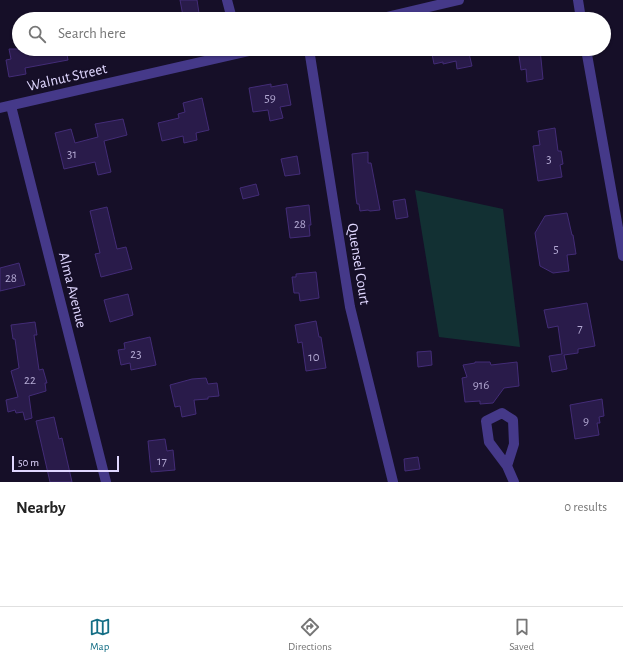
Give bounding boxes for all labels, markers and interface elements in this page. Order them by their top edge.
search box [12,12,611,56]
icon: search [26,23,48,45]
text: Search here [58,26,126,41]
street label: Walnut Street [26,61,109,94]
house number: 59 [264,92,276,105]
house number: 31 [67,148,77,161]
house number: 3 [546,153,552,166]
house number: 28 [294,218,306,231]
street label: Quensel Court [345,222,372,306]
house number: 5 [553,243,559,256]
street label: Alma Avenue [56,251,89,330]
house number: 28 [5,272,17,285]
house number: 7 [577,322,583,335]
house number: 23 [130,348,142,361]
house number: 10 [308,351,320,364]
house number: 22 [24,374,36,387]
house number: 916 [473,379,489,392]
house number: 9 [583,415,589,428]
scale bar [12,454,119,473]
house number: 17 [157,455,168,468]
text: 50 m [18,457,39,468]
text: Nearby [16,499,66,516]
text: 0 results [564,501,607,514]
tab: Map [89,616,111,653]
tab: Directions [288,616,332,653]
tab: Saved [509,616,534,653]

